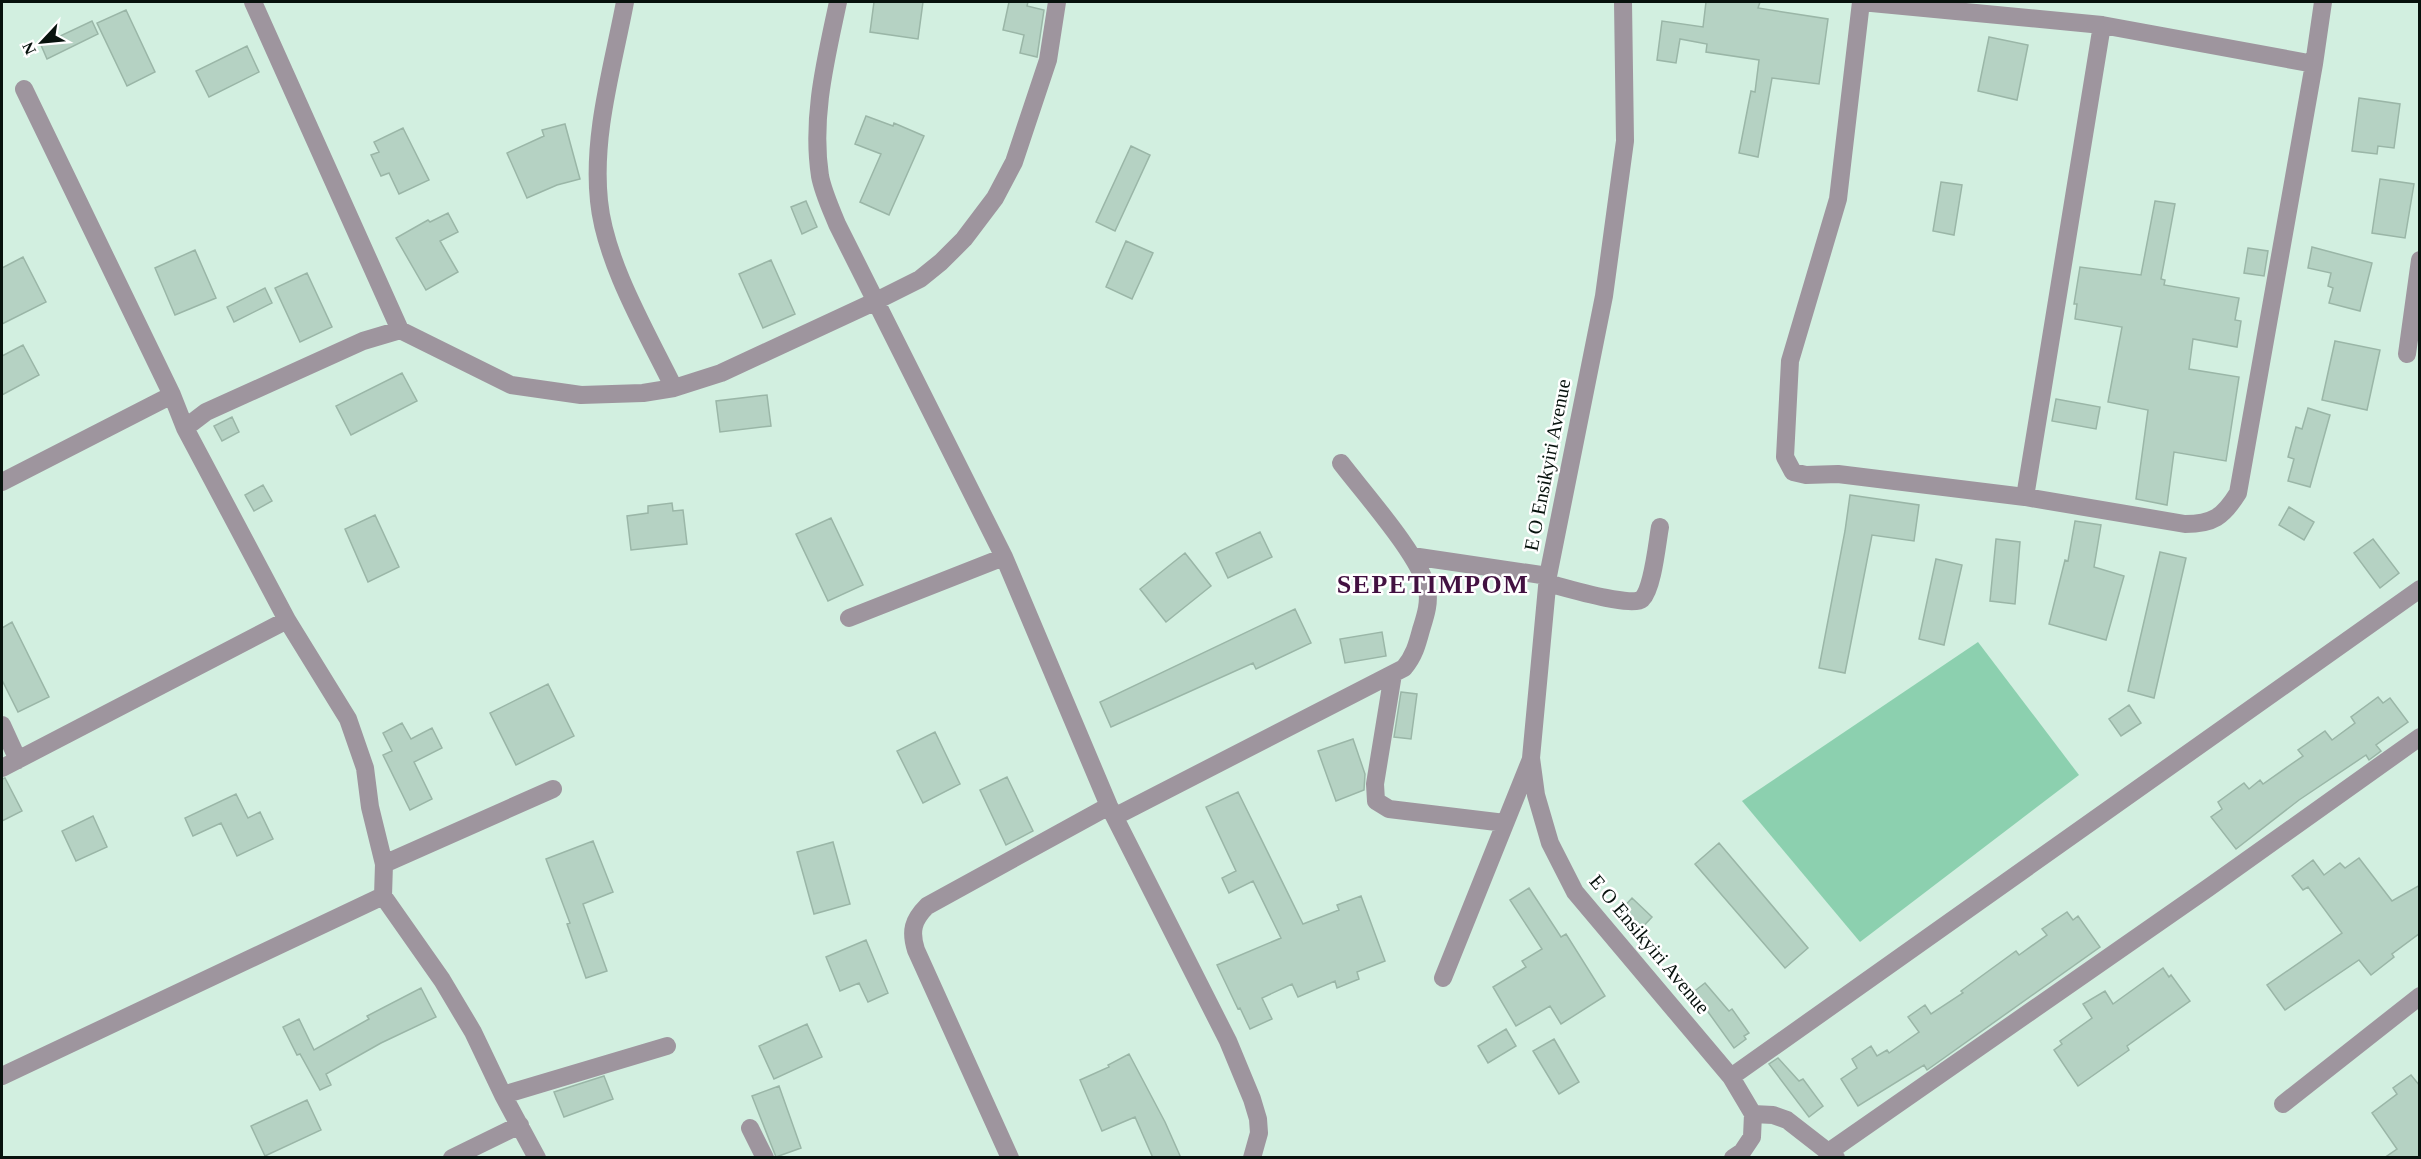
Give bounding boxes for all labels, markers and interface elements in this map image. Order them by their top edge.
north arrow [12,12,72,72]
text: N [19,39,39,57]
street label: E O Ensikyiri Avenue [1520,377,1575,553]
district label: SEPETIMPOM [1337,570,1529,599]
street label: E O Ensikyiri Avenue [1585,870,1715,1019]

